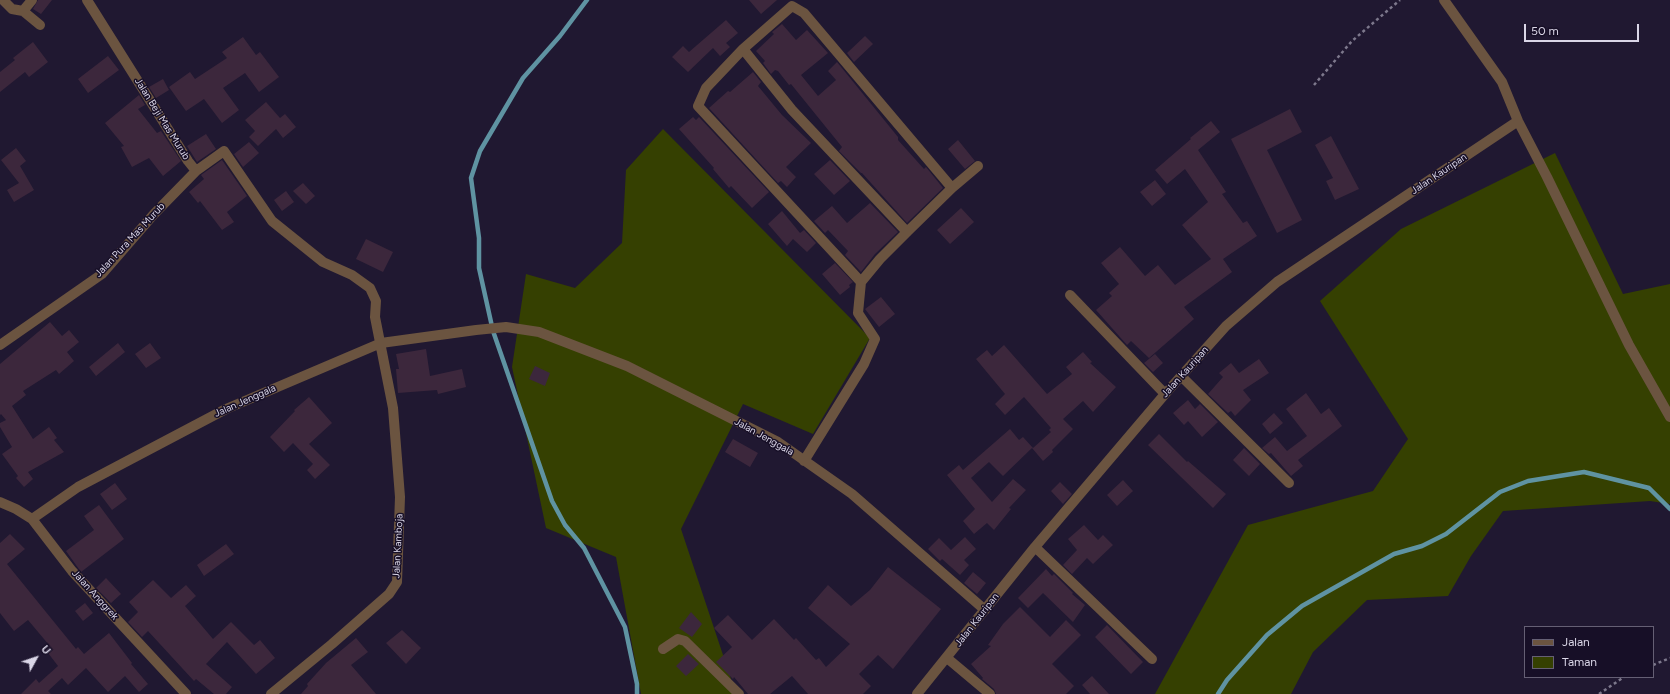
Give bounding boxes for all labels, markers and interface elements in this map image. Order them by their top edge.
scale bar [1526,16,1641,42]
text: 50 m [1531,24,1559,38]
street label: Jalan Beji Mas Murub [132,76,192,162]
street label: Jalan Kauripan [1409,151,1469,197]
street label: Jalan Pura Mas Murub [92,200,168,280]
street label: Jalan Kauripan [1159,344,1211,400]
street label: Jalan Jenggala [212,382,278,420]
street label: Jalan Jenggala [732,416,796,458]
street label: Jalan Kamboja [390,513,406,579]
street label: Jalan Anggrek [69,567,121,623]
street label: Jalan Kauripan [952,591,1002,649]
legend [1524,626,1654,678]
text: Jalan [1562,635,1590,649]
north arrow [16,638,56,678]
text: U [38,643,53,657]
text: Taman [1562,655,1597,669]

